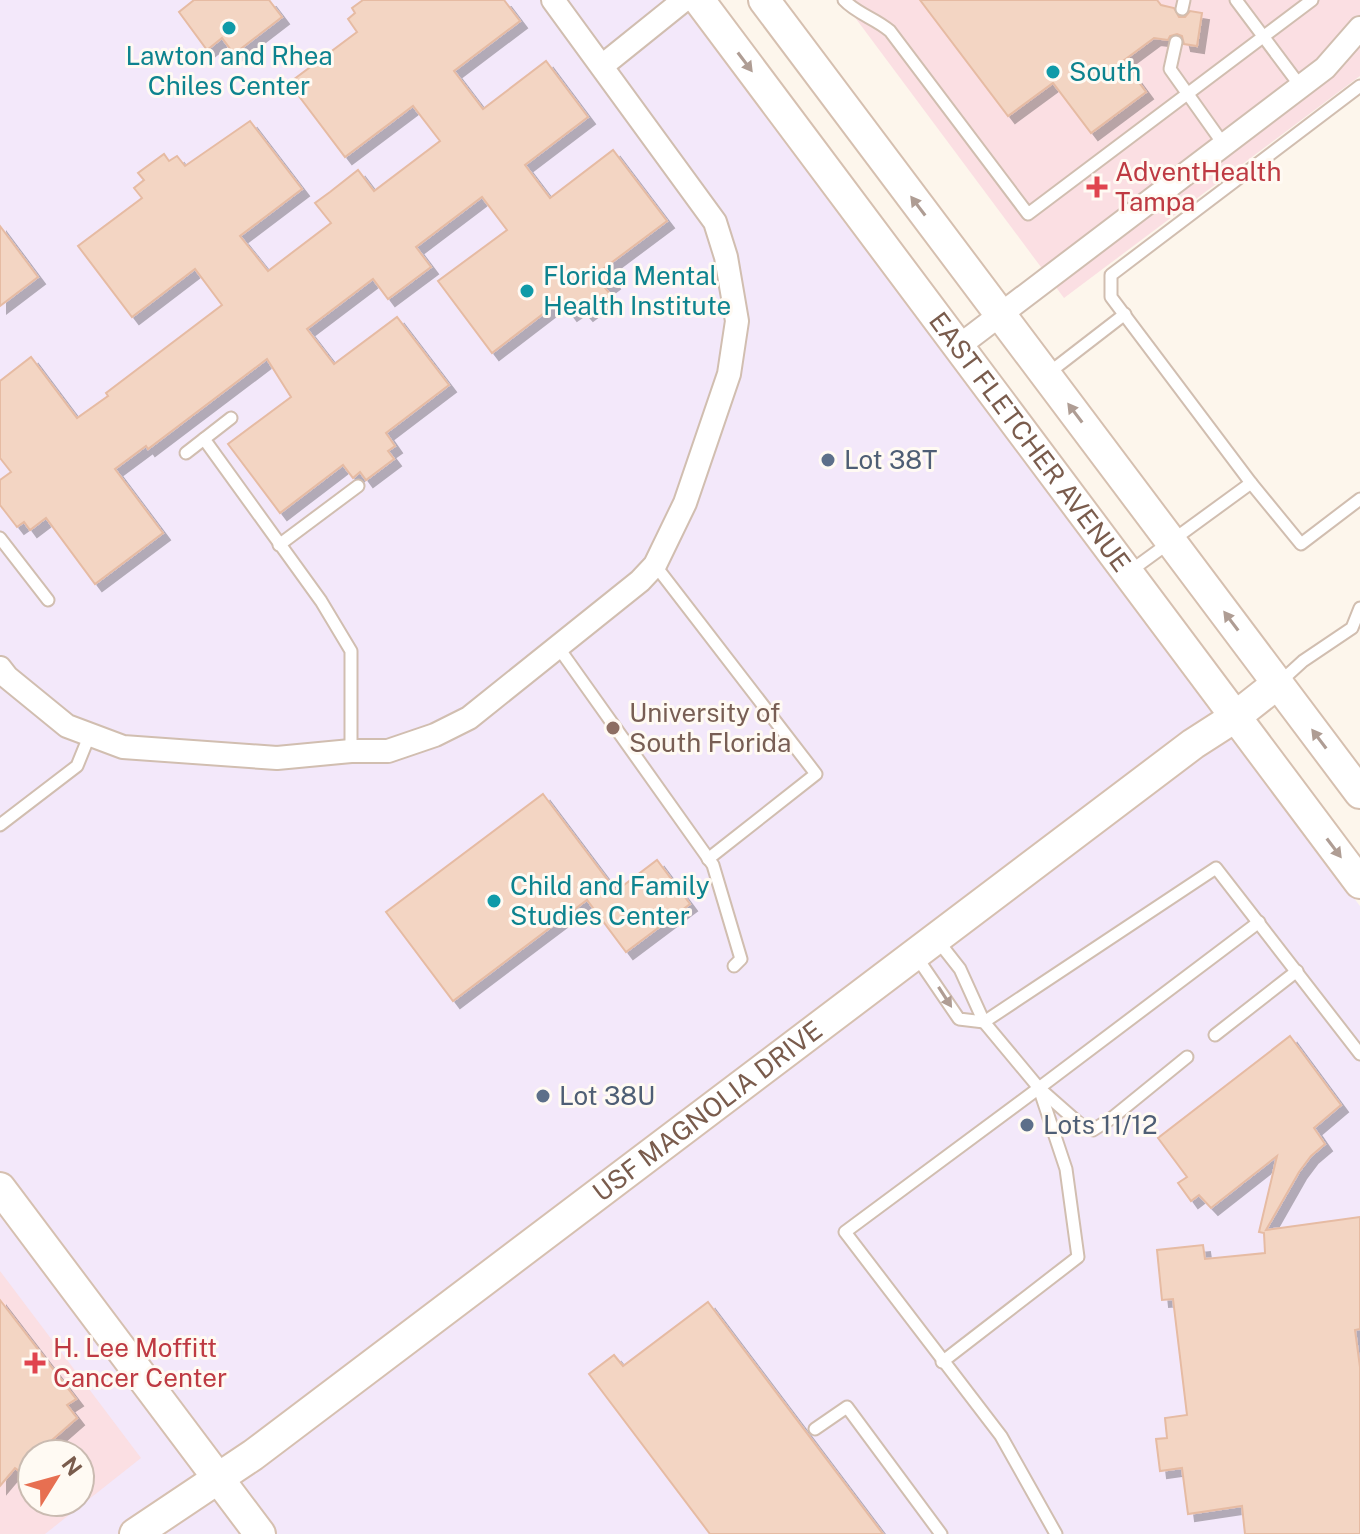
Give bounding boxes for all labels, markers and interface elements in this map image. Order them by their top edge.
marker: Lawton and Rhea Chiles Center [220,19,238,37]
place label: Lawton and Rhea Chiles Center [125,40,333,101]
one-way arrow [737,52,753,73]
place label: South [1069,56,1141,87]
marker: South [1044,63,1062,81]
place label: AdventHealth Tampa [1115,156,1281,217]
marker: AdventHealth Tampa [1086,176,1108,198]
one-way arrow [911,195,927,216]
place label: Florida Mental Health Institute [543,260,731,321]
marker: Florida Mental Health Institute [518,282,536,300]
street label: EAST FLETCHER AVENUE [923,306,1137,578]
one-way arrow [1067,403,1083,424]
place label: Lot 38T [844,444,938,475]
marker: Lot 38T [819,451,837,469]
one-way arrow [1223,610,1239,632]
place label: University of South Florida [629,697,791,758]
marker: University of South Florida [604,719,622,737]
one-way arrow [1311,728,1327,749]
one-way arrow [1325,837,1341,858]
place label: Child and Family Studies Center [510,870,710,931]
marker: Child and Family Studies Center [485,892,503,910]
one-way arrow [938,987,953,1008]
street label: USF MAGNOLIA DRIVE [586,1014,828,1207]
place label: Lot 38U [559,1080,655,1111]
marker: Lot 38U [534,1087,552,1105]
place label: Lots 11/12 [1043,1109,1157,1140]
marker: Lots 11/12 [1018,1116,1036,1134]
place label: H. Lee Moffitt Cancer Center [53,1332,227,1393]
marker: H. Lee Moffitt Cancer Center [24,1352,46,1374]
north arrow [16,1438,96,1518]
text: N [56,1451,88,1481]

